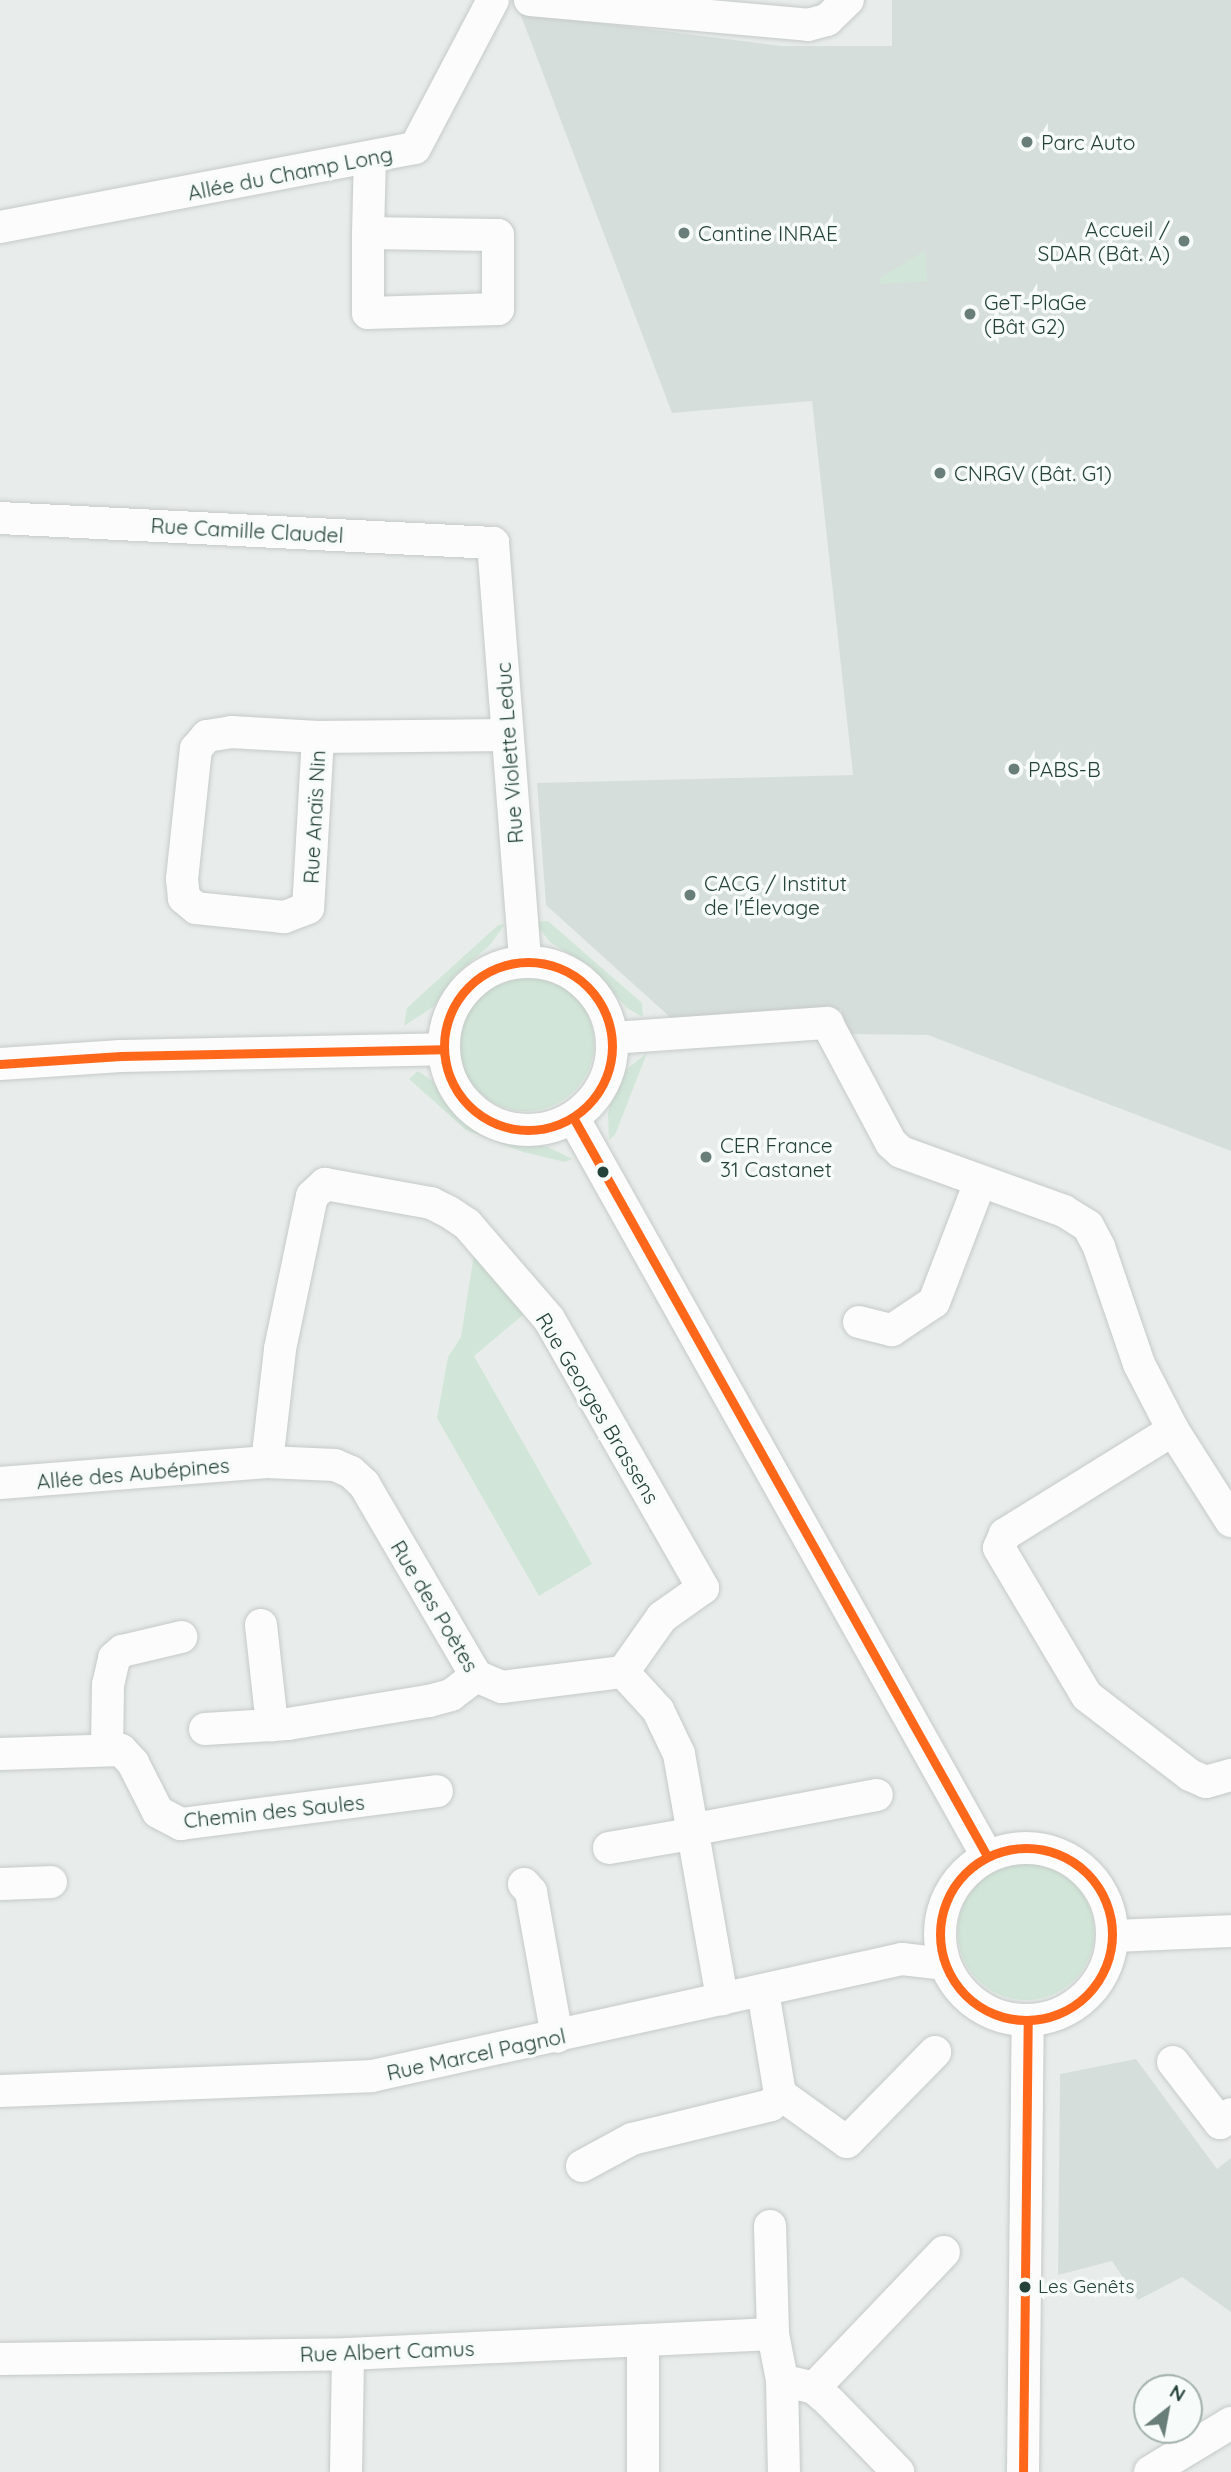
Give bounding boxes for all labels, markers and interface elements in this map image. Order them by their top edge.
place label: Parc Auto [1041,129,1135,155]
marker: Parc Auto [1019,134,1035,150]
street label: Allée du Champ Long [185,141,395,205]
place label: Accueil / SDAR (Bât. A) [1037,216,1170,266]
place label: Cantine INRAE [698,220,838,246]
marker: Cantine INRAE [676,225,692,241]
marker: Accueil / SDAR (Bât. A) [1176,233,1192,249]
place label: GeT-PlaGe (Bât G2) [984,289,1087,339]
marker: GeT-PlaGe (Bât G2) [962,306,978,322]
place label: CNRGV (Bât. G1) [954,460,1112,486]
marker: CNRGV (Bât. G1) [932,465,948,481]
street label: Rue Camille Claudel [150,512,344,548]
street label: Rue Violette Leduc [490,661,528,845]
street label: Rue Anaïs Nin [298,750,330,884]
place label: PABS-B [1028,756,1101,782]
marker: PABS-B [1006,761,1022,777]
place label: CACG / Institut de l'Élevage [704,870,847,920]
marker: CACG / Institut de l'Élevage [682,887,698,903]
place label: CER France 31 Castanet [720,1132,833,1182]
marker: CER France 31 Castanet [698,1149,714,1165]
unlabelled marker [596,1165,610,1179]
street label: Rue Georges Brassens [531,1308,665,1508]
street label: Allée des Aubépines [35,1452,231,1494]
street label: Rue des Poètes [386,1536,484,1676]
street label: Chemin des Saules [182,1789,366,1833]
street label: Rue Marcel Pagnol [384,2023,568,2085]
place label: Les Genêts [1038,2276,1134,2298]
marker: Les Genêts [1018,2280,1032,2294]
street label: Rue Albert Camus [299,2335,475,2367]
north arrow [1133,2374,1203,2444]
text: N [1166,2379,1190,2407]

